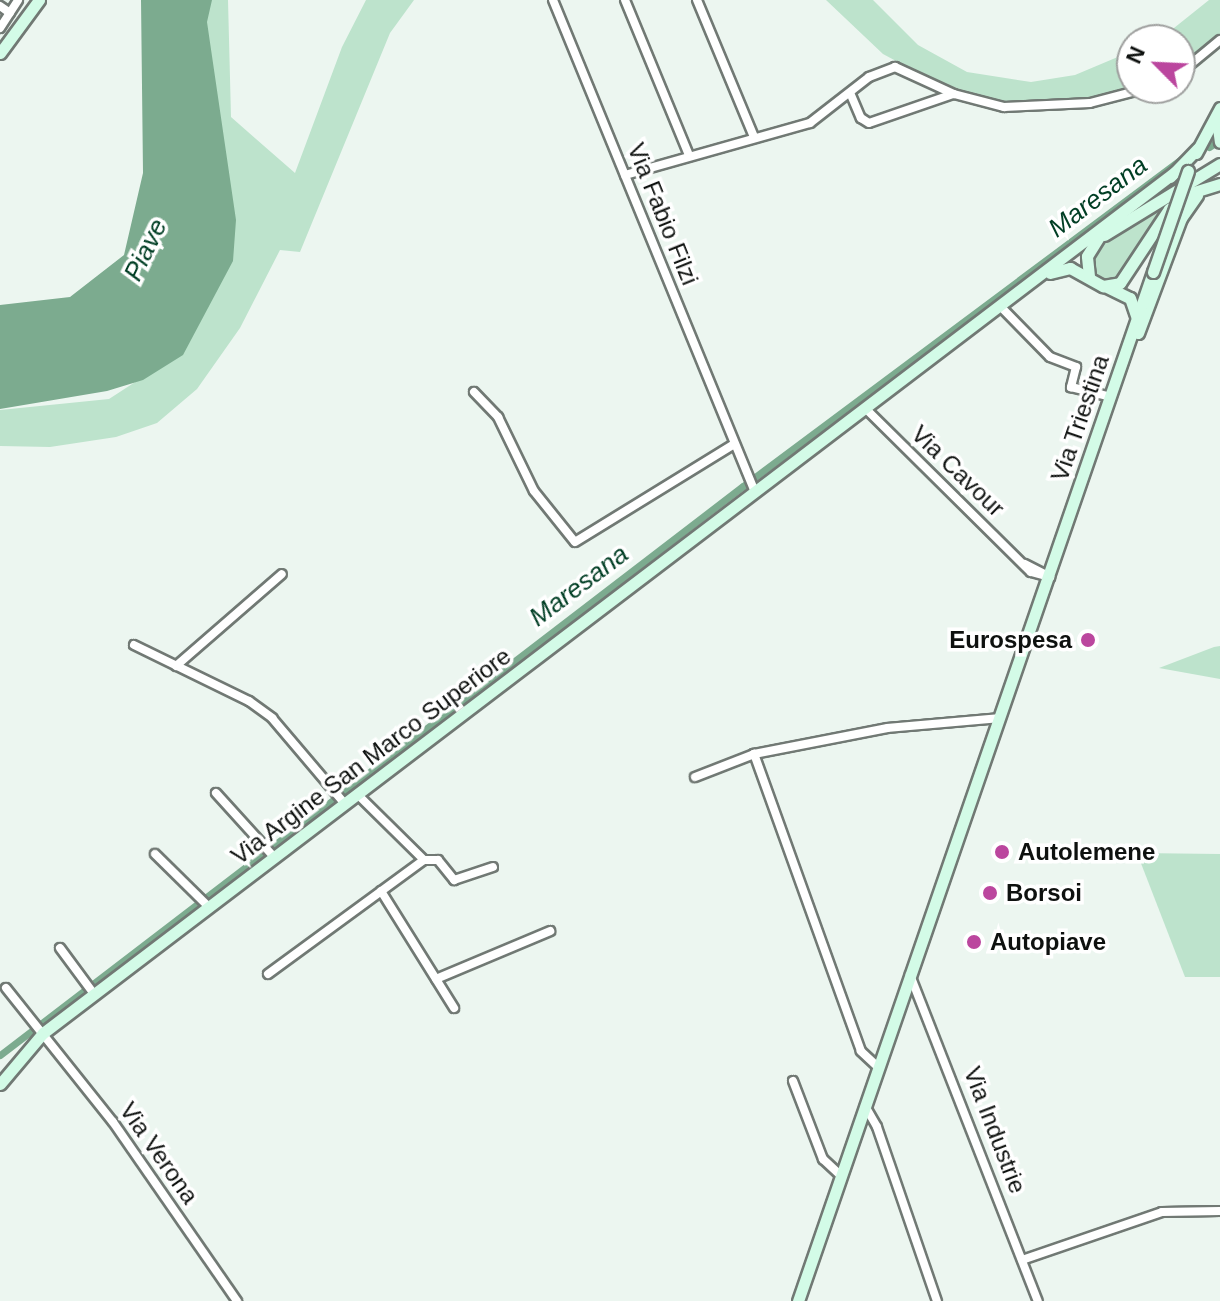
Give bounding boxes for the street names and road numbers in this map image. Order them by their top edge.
street label: Via Fabio Filzi [622,139,704,289]
street label: Via Triestina [1045,351,1115,485]
street label: Via Cavour [905,420,1011,522]
street label: Via Argine San Marco Superiore [225,641,517,871]
street label: Via Industrie [958,1063,1032,1197]
street label: Via Verona [114,1097,204,1209]

